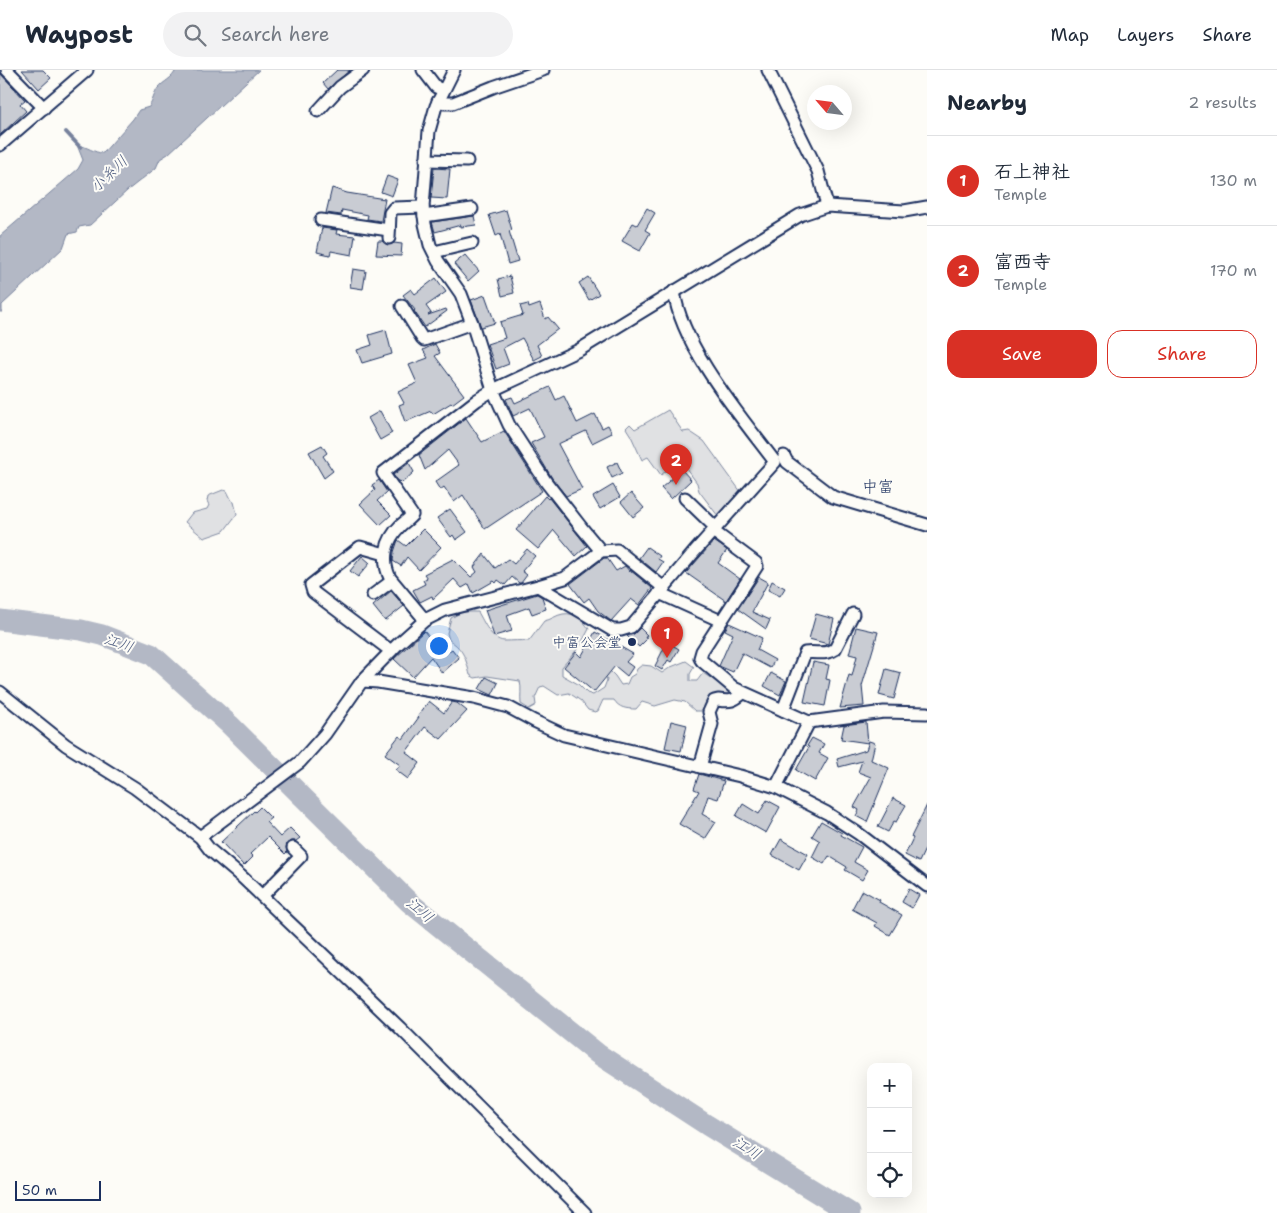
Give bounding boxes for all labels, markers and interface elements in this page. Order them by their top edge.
search box [163,12,513,57]
text: Waypost [25,19,133,51]
icon: search [181,21,209,49]
text: Search here [221,22,329,47]
text: Map [1051,23,1089,47]
text: Layers [1117,23,1174,47]
text: Share [1202,23,1252,47]
north arrow [807,85,852,130]
text: Nearby [947,89,1027,117]
text: 2 results [1188,92,1257,113]
water label: 小糸川 [86,151,132,197]
text: 石上神社 [994,159,1070,184]
text: 1 [959,170,967,191]
text: 130 m [1210,170,1257,191]
text: Temple [994,184,1047,205]
text: 富西寺 [994,249,1051,274]
text: 2 [957,260,969,281]
text: 170 m [1210,260,1257,281]
text: Temple [994,274,1047,295]
button: Save [947,330,1097,378]
button: Share [1107,330,1257,378]
pin: 2 [660,444,692,485]
district label: 中富 [862,476,894,497]
pin: 1 [651,617,683,658]
water label: 江川 [102,629,136,657]
your location [426,633,452,659]
place label: 中富公会堂 [552,633,622,651]
marker: 中富公会堂 [626,636,638,648]
water label: 江川 [402,893,438,927]
map controls [867,1063,912,1198]
button: + [867,1063,912,1108]
button: − [867,1108,912,1153]
water label: 江川 [729,1132,765,1164]
button: locate [867,1153,912,1198]
scale bar [15,1178,101,1201]
text: 50 m [22,1181,57,1199]

